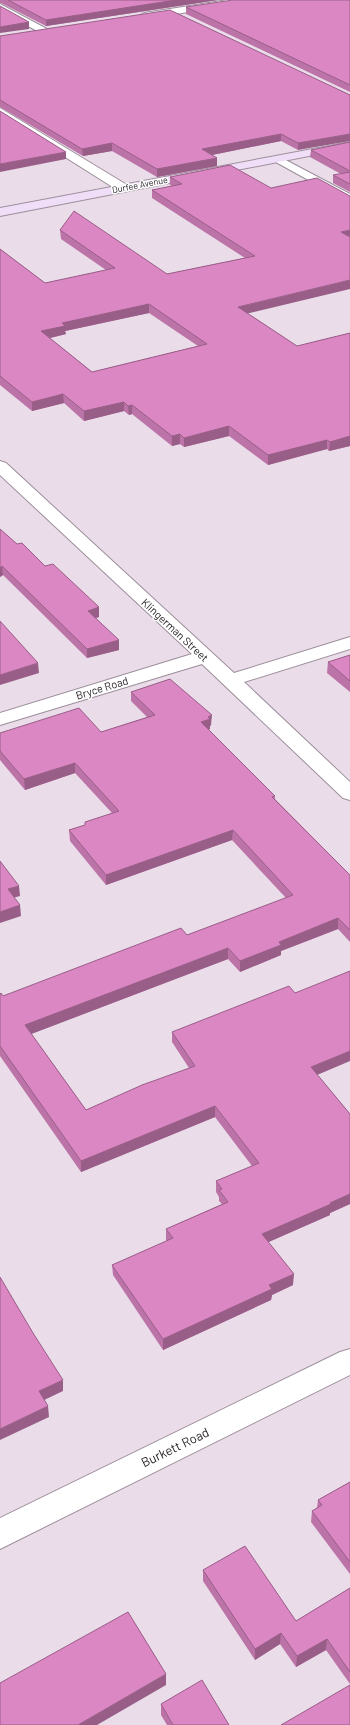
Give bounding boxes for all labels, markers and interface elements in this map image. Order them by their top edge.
street label: Durfee Avenue [111,174,169,195]
street label: Klingerman Street [139,595,211,664]
street label: Bryce Road [74,673,130,702]
street label: Burkett Road [138,1424,212,1470]

